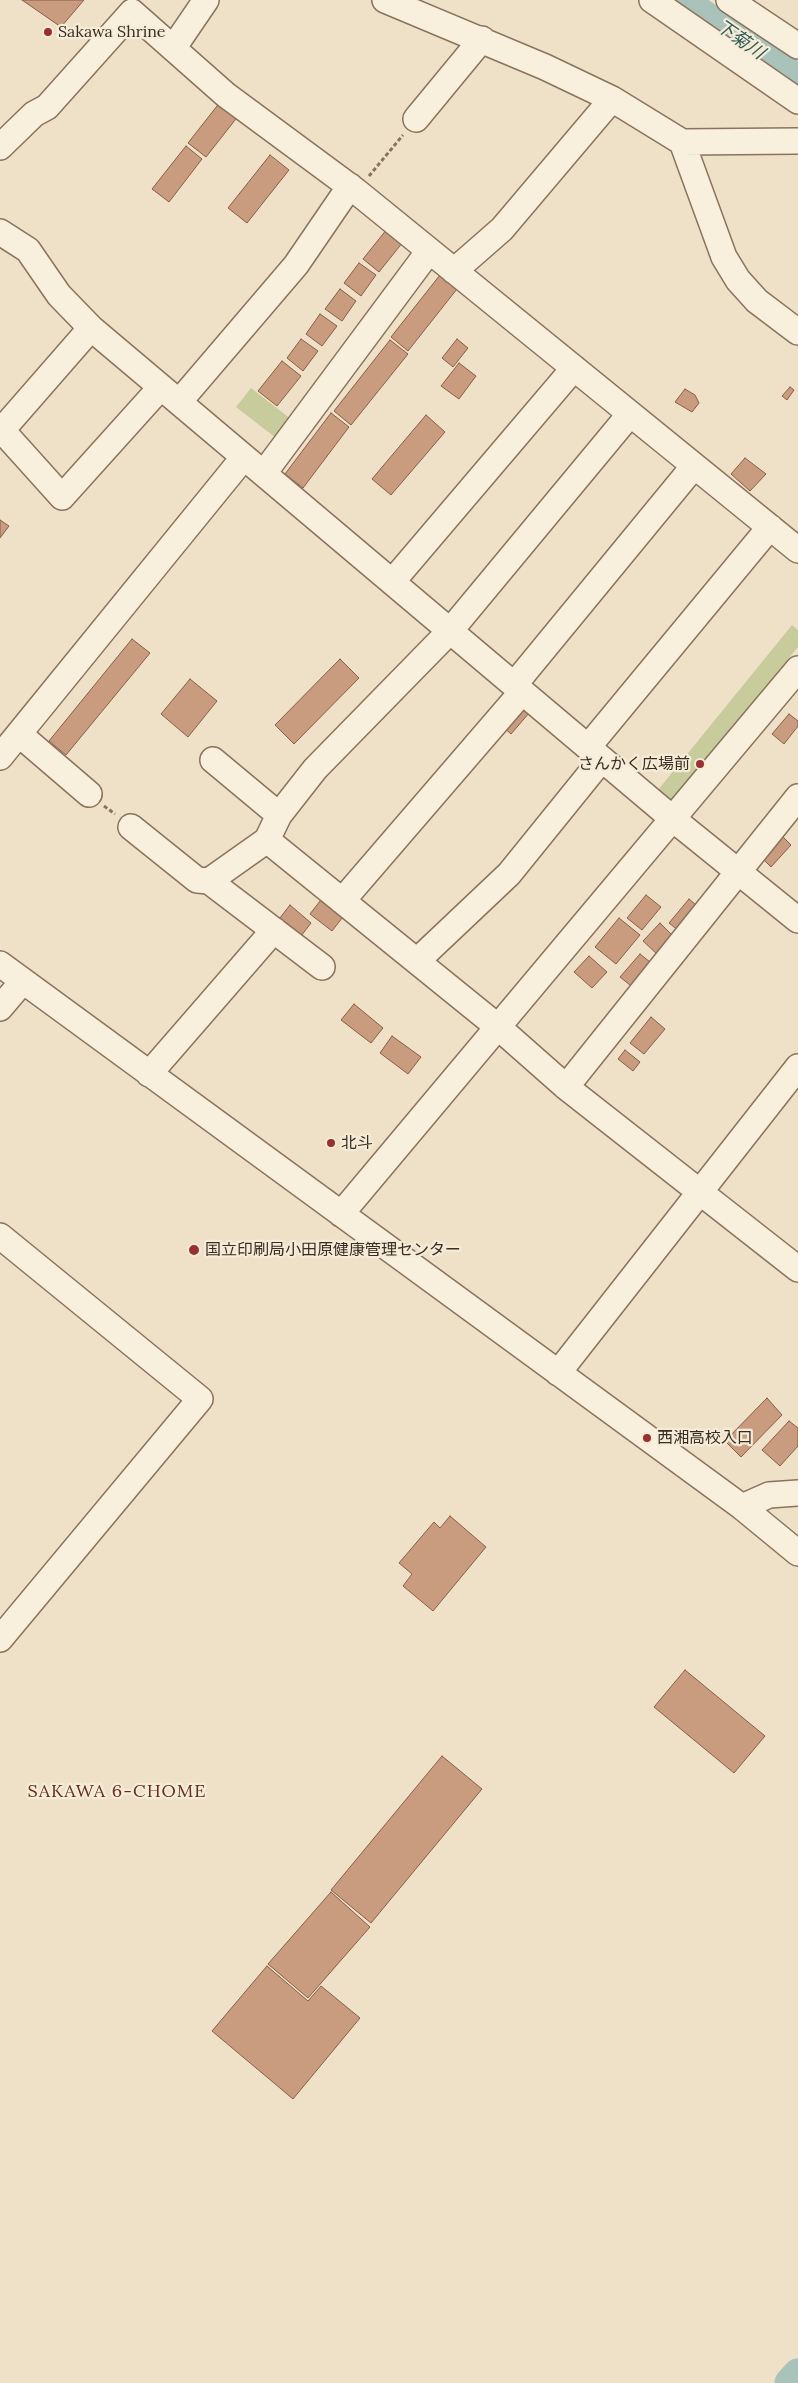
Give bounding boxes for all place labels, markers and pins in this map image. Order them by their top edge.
place label: Sakawa Shrine [58,22,166,42]
marker: Sakawa Shrine [42,26,54,38]
place label: さんかく広場前 [578,754,690,774]
marker: さんかく広場前 [694,758,706,770]
place label: 北斗 [341,1133,373,1153]
marker: 北斗 [325,1137,337,1149]
place label: 国立印刷局小田原健康管理センター [205,1240,461,1260]
marker: 国立印刷局小田原健康管理センター [187,1243,201,1257]
place label: 西湘高校入口 [657,1428,753,1448]
marker: 西湘高校入口 [641,1432,653,1444]

